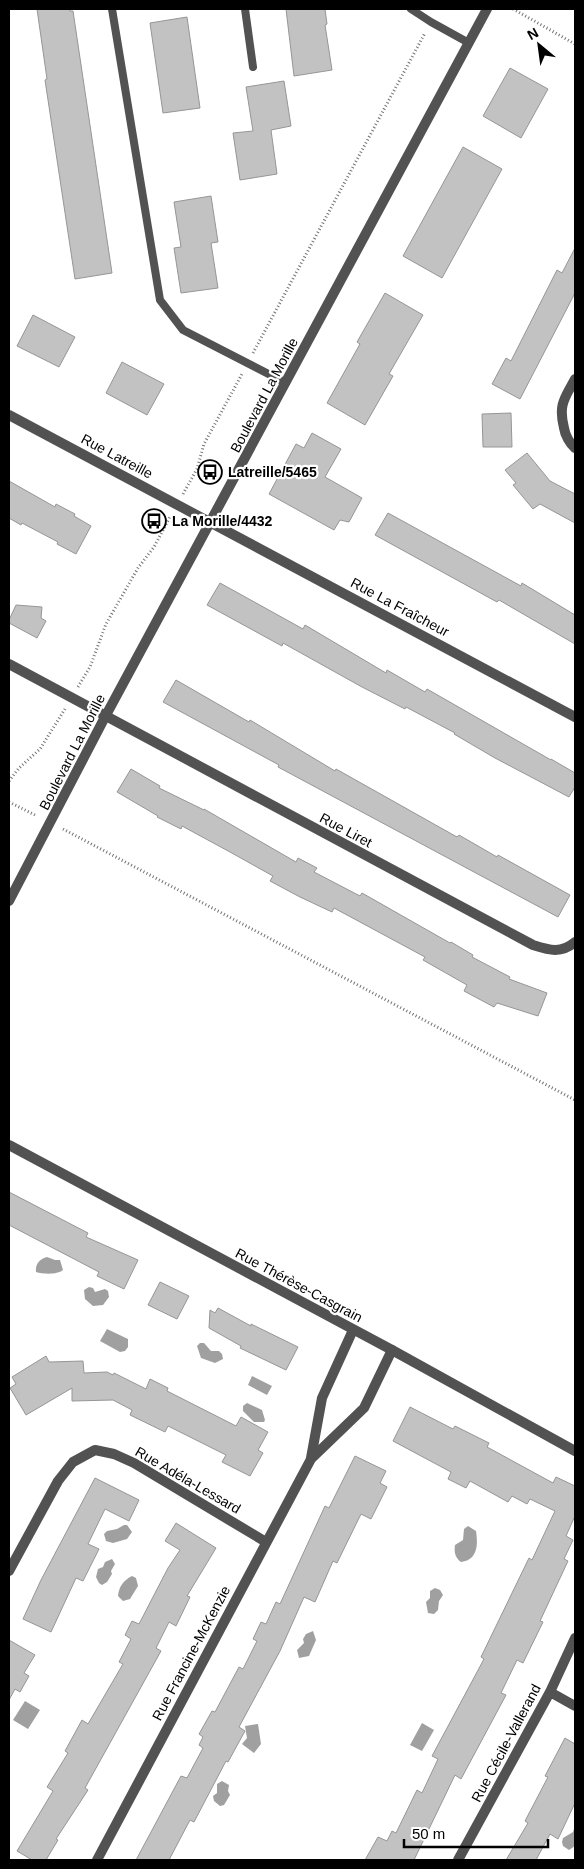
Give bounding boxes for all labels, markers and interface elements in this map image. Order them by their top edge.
north arrow [514,20,564,70]
text: N [524,24,541,43]
street label: Boulevard La Morille [227,335,301,455]
street label: Rue Latreille [79,430,156,482]
bus stop icon: Latreille/5465 [197,459,223,485]
place label: Latreille/5465 [228,464,317,480]
bus stop icon: La Morille/4432 [141,508,167,534]
place label: La Morille/4432 [172,513,273,529]
street label: Rue La Fraîcheur [348,574,452,640]
street label: Boulevard La Morille [36,691,108,812]
street label: Rue Liret [317,810,375,850]
street label: Rue Thérèse-Casgrain [233,1245,365,1325]
street label: Rue Adéla-Lessard [132,1443,244,1517]
street label: Rue Francine-McKenzie [149,1583,233,1723]
street label: Rue Cécile-Vallerand [468,1681,544,1805]
scale bar [404,1816,548,1848]
text: 50 m [412,1825,445,1842]

